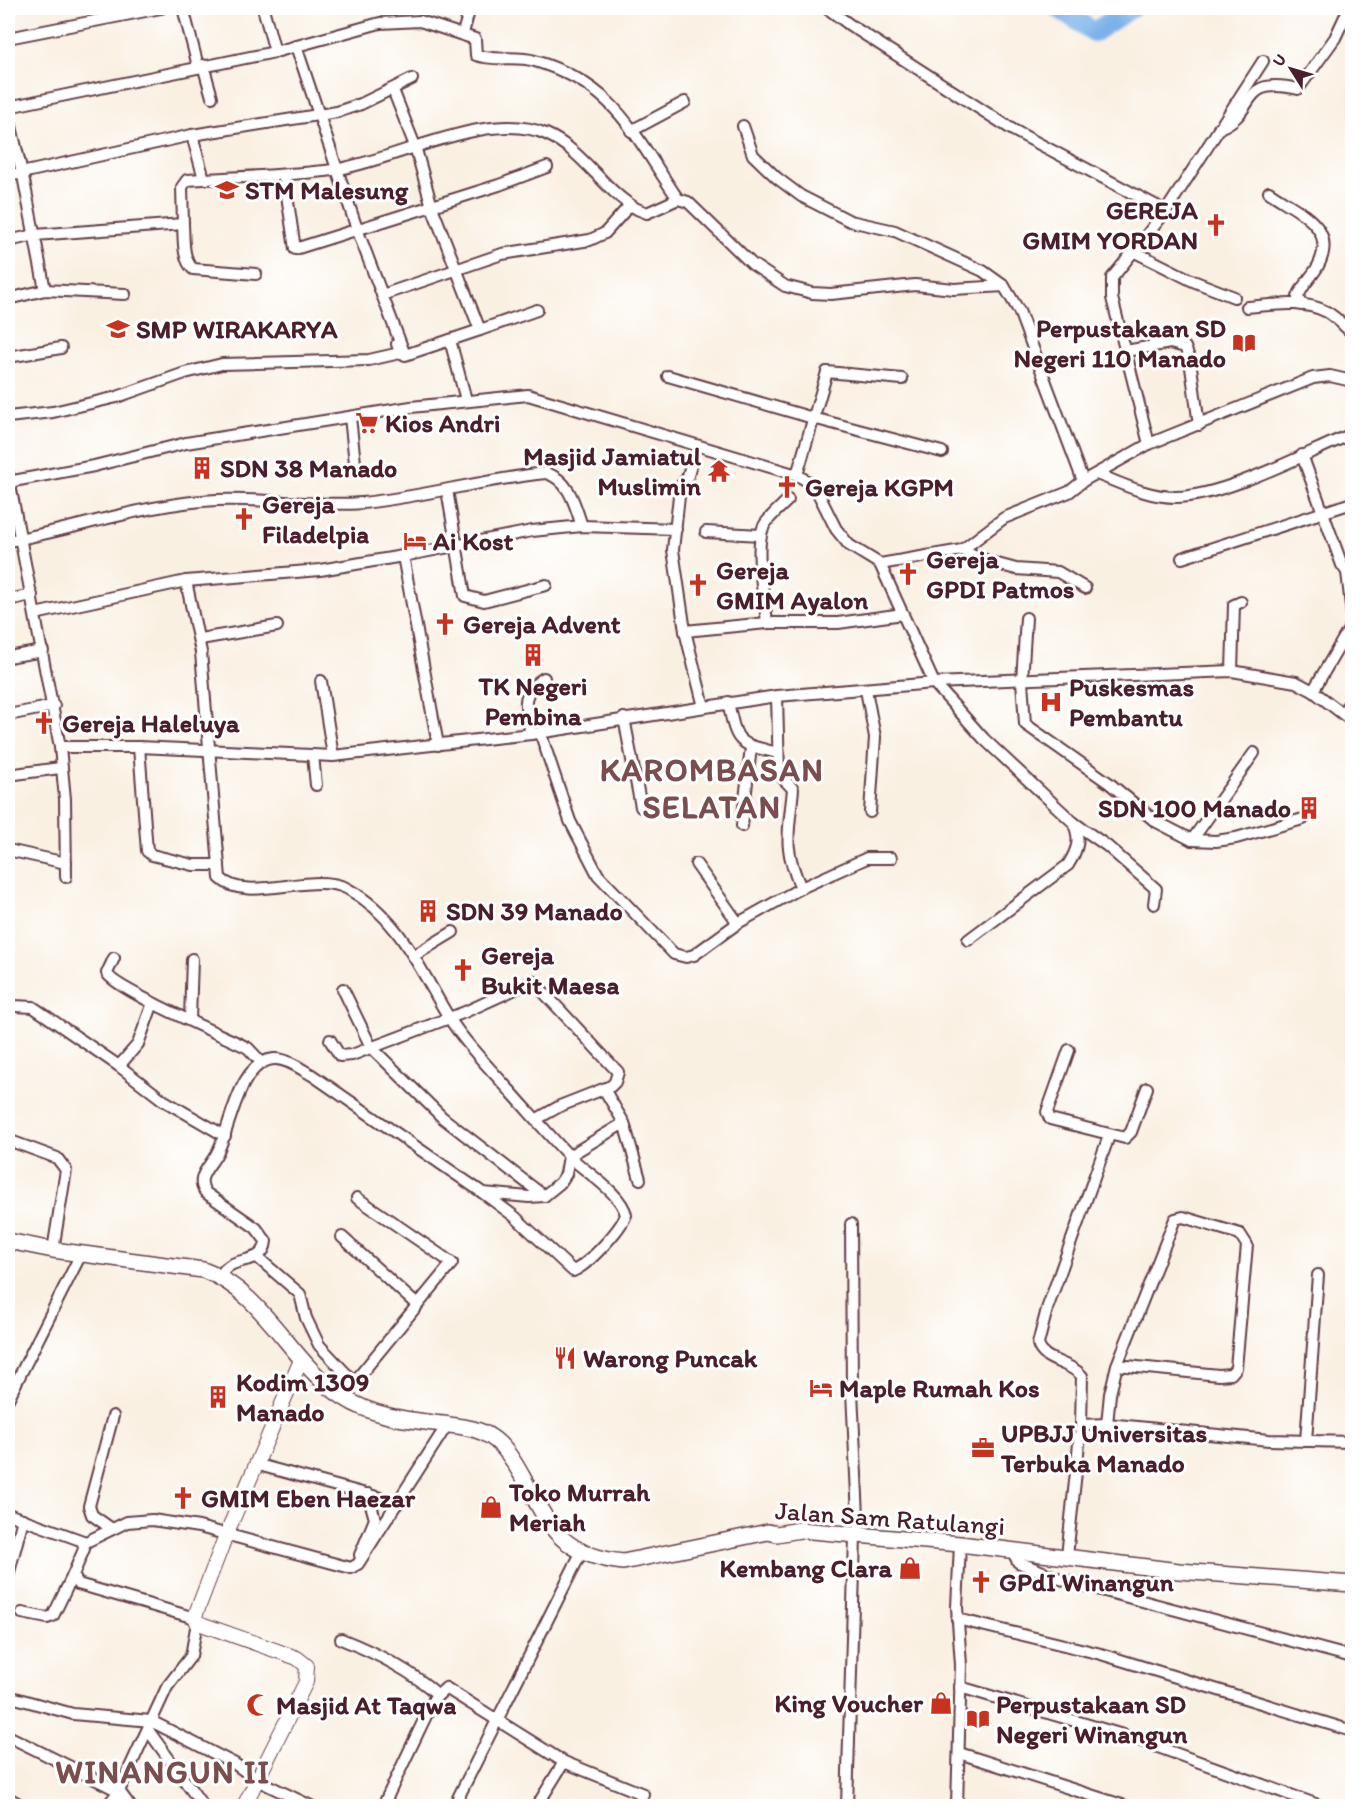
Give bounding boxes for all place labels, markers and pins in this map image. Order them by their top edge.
place label: STM Malesung [245,174,409,206]
school or university icon: STM Malesung [214,177,240,203]
place label: GEREJA GMIM YORDAN [1022,194,1198,256]
church icon: GEREJA GMIM YORDAN [1203,212,1229,238]
place label: Perpustakaan SD Negeri 110 Manado [1014,312,1226,374]
place label: SMP WIRAKARYA [136,313,338,345]
school or university icon: SMP WIRAKARYA [105,316,131,342]
library icon: Perpustakaan SD Negeri 110 Manado [1231,330,1257,356]
place label: Kios Andri [385,407,501,439]
supermarket icon: Kios Andri [354,410,380,436]
place label: Masjid Jamiatul Muslimin [523,440,702,502]
place label: SDN 38 Manado [220,452,397,484]
building icon: SDN 38 Manado [189,455,215,481]
temple icon: Masjid Jamiatul Muslimin [706,458,732,484]
place label: Gereja KGPM [805,471,954,503]
church icon: Gereja KGPM [774,474,800,500]
place label: Gereja Filadelpia [262,488,369,550]
church icon: Gereja Filadelpia [231,506,257,532]
place label: Ai Kost [432,525,514,557]
hotel icon: Ai Kost [402,528,428,554]
place label: Gereja GPDI Patmos [926,543,1075,605]
place label: Gereja GMIM Ayalon [716,554,869,616]
church icon: Gereja GPDI Patmos [895,561,921,587]
church icon: Gereja GMIM Ayalon [685,572,711,598]
place label: Gereja Advent [463,608,621,640]
church icon: Gereja Advent [432,611,458,637]
building icon: TK Negeri Pembina [520,642,546,668]
place label: TK Negeri Pembina [478,670,587,732]
place label: Puskesmas Pembantu [1069,671,1194,733]
hospital icon: Puskesmas Pembantu [1038,689,1064,715]
place label: Gereja Haleluya [62,707,240,739]
church icon: Gereja Haleluya [31,710,57,736]
place label: SDN 100 Manado [1098,792,1291,824]
building icon: SDN 100 Manado [1296,795,1322,821]
place label: SDN 39 Manado [446,895,623,927]
building icon: SDN 39 Manado [415,898,441,924]
place label: Gereja Bukit Maesa [481,939,619,1001]
church icon: Gereja Bukit Maesa [450,957,476,983]
place label: Warong Puncak [583,1342,758,1374]
restaurant icon: Warong Puncak [552,1345,578,1371]
place label: Kodim 1309 Manado [236,1366,369,1428]
place label: Maple Rumah Kos [839,1372,1040,1404]
hotel icon: Maple Rumah Kos [808,1375,834,1401]
building icon: Kodim 1309 Manado [205,1384,231,1410]
place label: UPBJJ Universitas Terbuka Manado [1000,1417,1208,1479]
office icon: UPBJJ Universitas Terbuka Manado [970,1435,996,1461]
place label: Toko Murrah Meriah [508,1476,651,1538]
place label: GMIM Eben Haezar [201,1482,416,1514]
church icon: GMIM Eben Haezar [170,1485,196,1511]
shop icon: Toko Murrah Meriah [478,1494,504,1520]
place label: Kembang Clara [720,1552,892,1584]
shop icon: Kembang Clara [897,1555,923,1581]
place label: GPdI Winangun [999,1566,1174,1598]
church icon: GPdI Winangun [968,1569,994,1595]
place label: King Voucher [775,1687,924,1719]
place label: Perpustakaan SD Negeri Winangun [996,1688,1188,1750]
place label: Masjid At Taqwa [276,1689,456,1721]
shop icon: King Voucher [928,1690,954,1716]
mosque icon: Masjid At Taqwa [245,1692,271,1718]
library icon: Perpustakaan SD Negeri Winangun [965,1706,991,1732]

